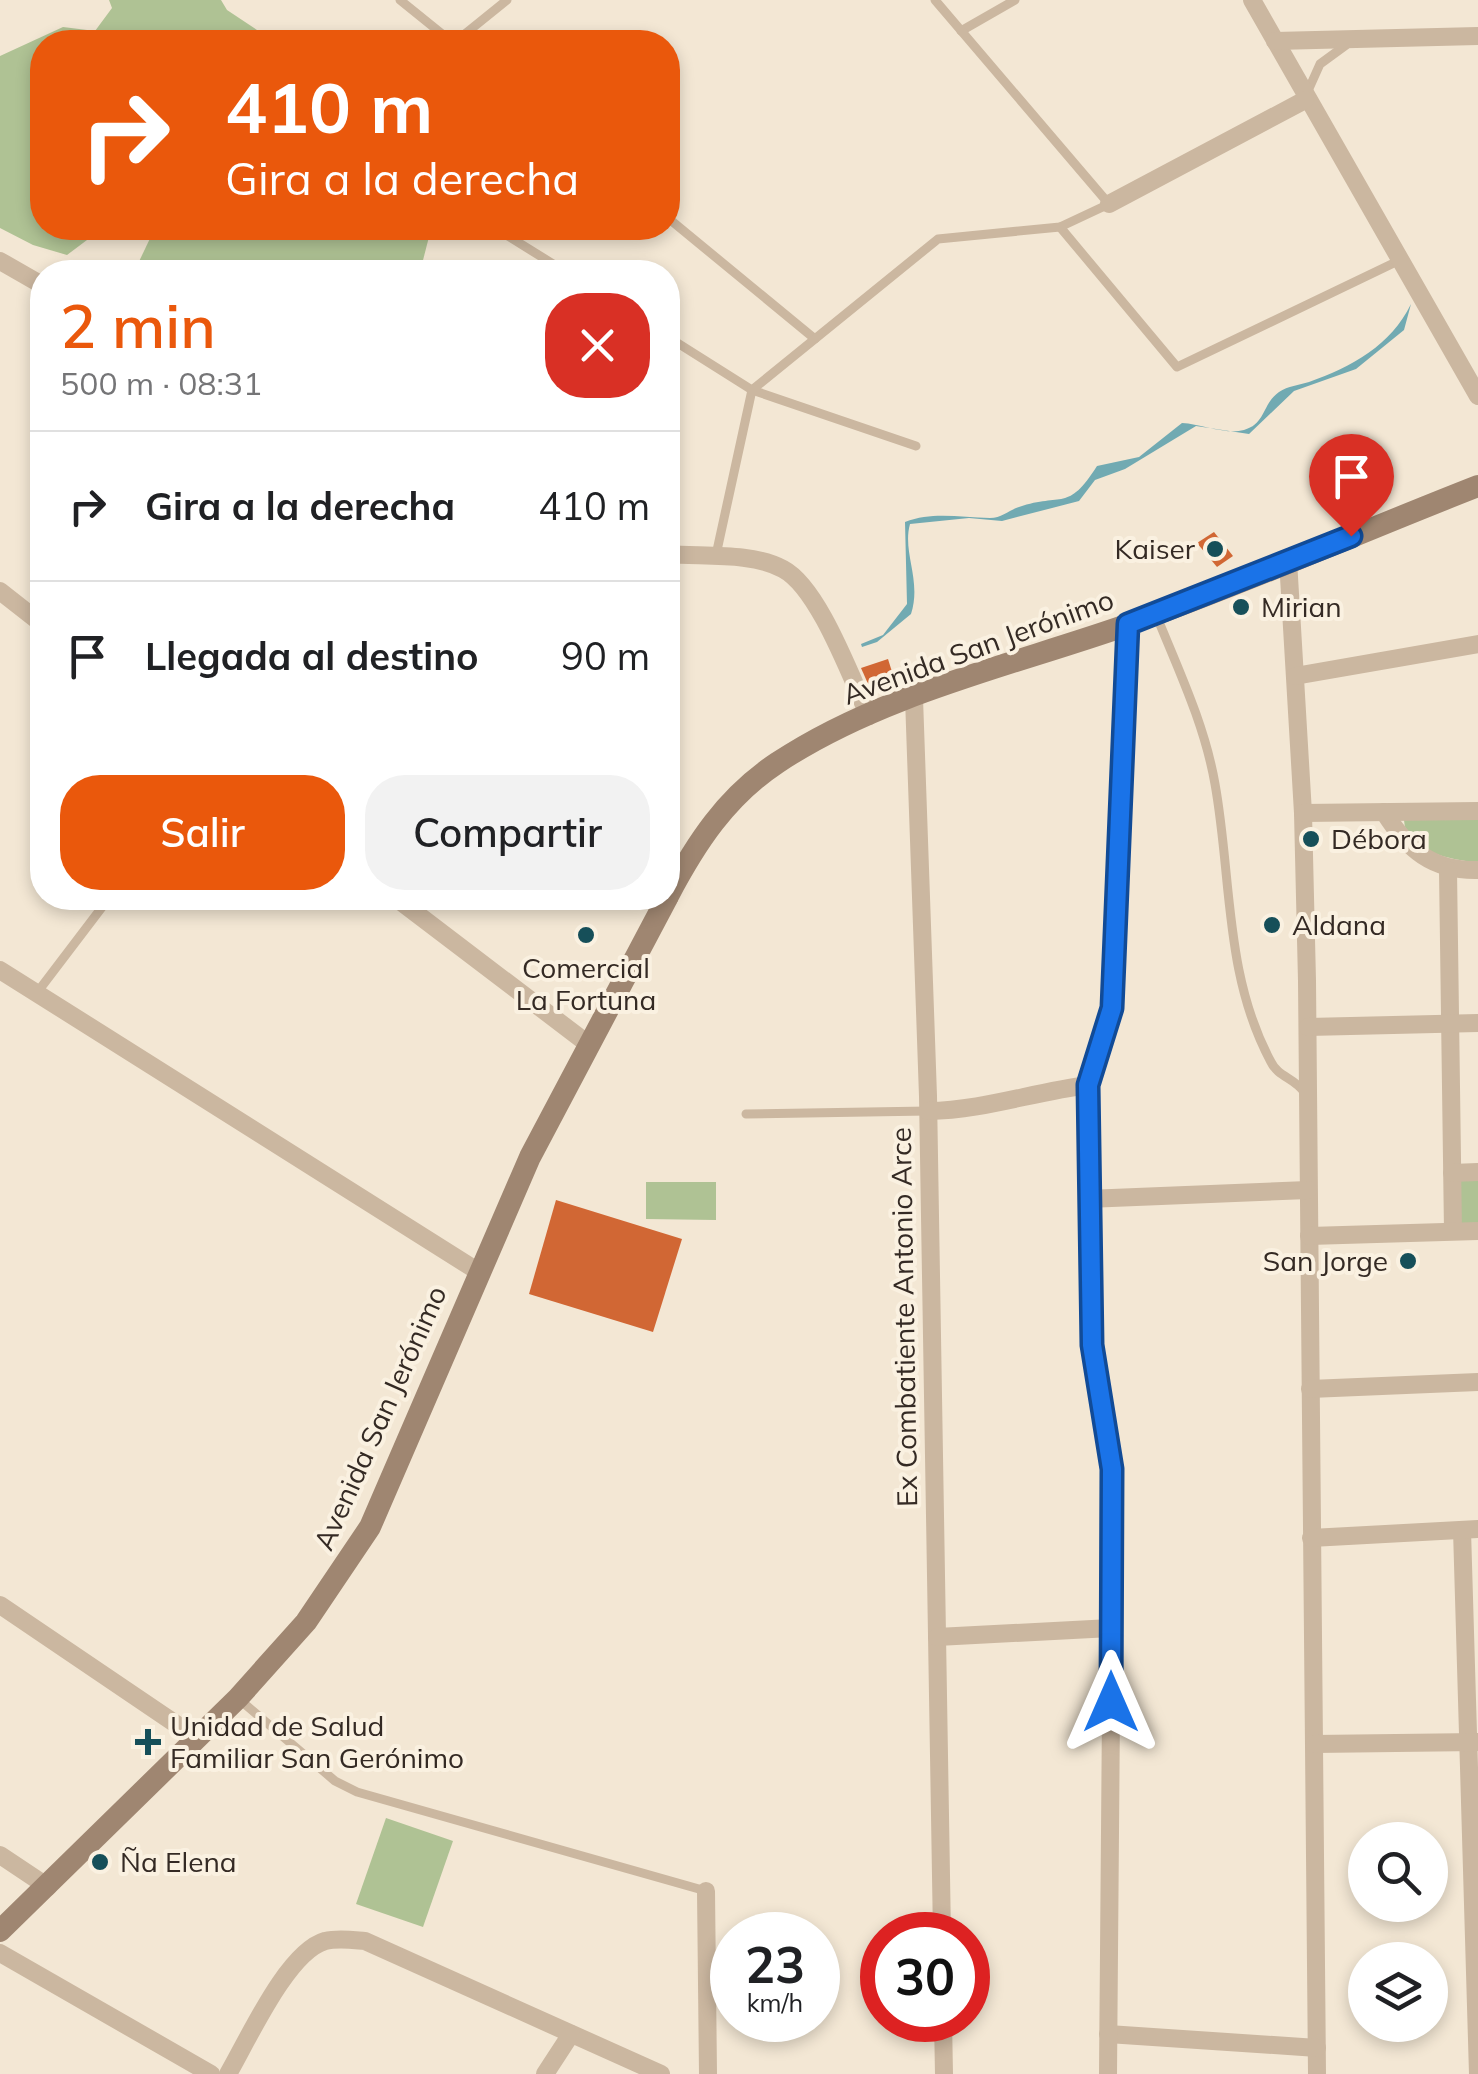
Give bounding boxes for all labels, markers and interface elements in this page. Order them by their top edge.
text: 410 m [225,63,433,151]
icon: right [60,70,190,200]
text: Gira a la derecha [225,150,579,206]
text: 2 min [60,288,216,363]
button: close [545,293,650,398]
text: 500 m · 08:31 [60,363,262,403]
pin [1309,434,1394,537]
icon: arrive [1324,449,1379,504]
icon: right [60,479,115,534]
text: Gira a la derecha [145,482,455,530]
text: 410 m [538,482,650,530]
place label: Kaiser [1114,531,1196,566]
marker: Kaiser [1204,538,1226,560]
street label: Avenida San Jerónimo [838,581,1118,712]
place label: Mirian [1261,589,1342,624]
marker: Mirian [1230,596,1252,618]
icon: arrive [60,629,115,684]
text: Llegada al destino [145,632,479,680]
text: 90 m [561,632,650,680]
button: Salir [60,775,345,890]
button: Compartir [365,775,650,890]
place label: Débora [1331,821,1427,856]
marker: Débora [1300,828,1322,850]
place label: Aldana [1292,907,1386,942]
marker: Aldana [1261,914,1283,936]
marker: Comercial La Fortuna [575,924,597,946]
place label: Comercial La Fortuna [516,950,656,1017]
street label: Ex Combatiente Antonio Arce [883,1127,924,1507]
place label: San Jorge [1263,1243,1388,1278]
marker: San Jorge [1397,1250,1419,1272]
street label: Avenida San Jerónimo [305,1280,454,1555]
position arrow [1059,1650,1163,1754]
place label: Unidad de Salud Familiar San Gerónimo [170,1708,464,1775]
marker: Unidad de Salud Familiar San Gerónimo [135,1729,161,1755]
map controls [1348,1822,1448,2042]
button: search [1348,1822,1448,1922]
place label: Ña Elena [120,1844,237,1879]
marker: Ña Elena [89,1851,111,1873]
speed limit sign: 30 [860,1912,990,2042]
text: 23 [745,1933,805,1996]
button: layers [1348,1942,1448,2042]
text: km/h [747,1987,803,2018]

